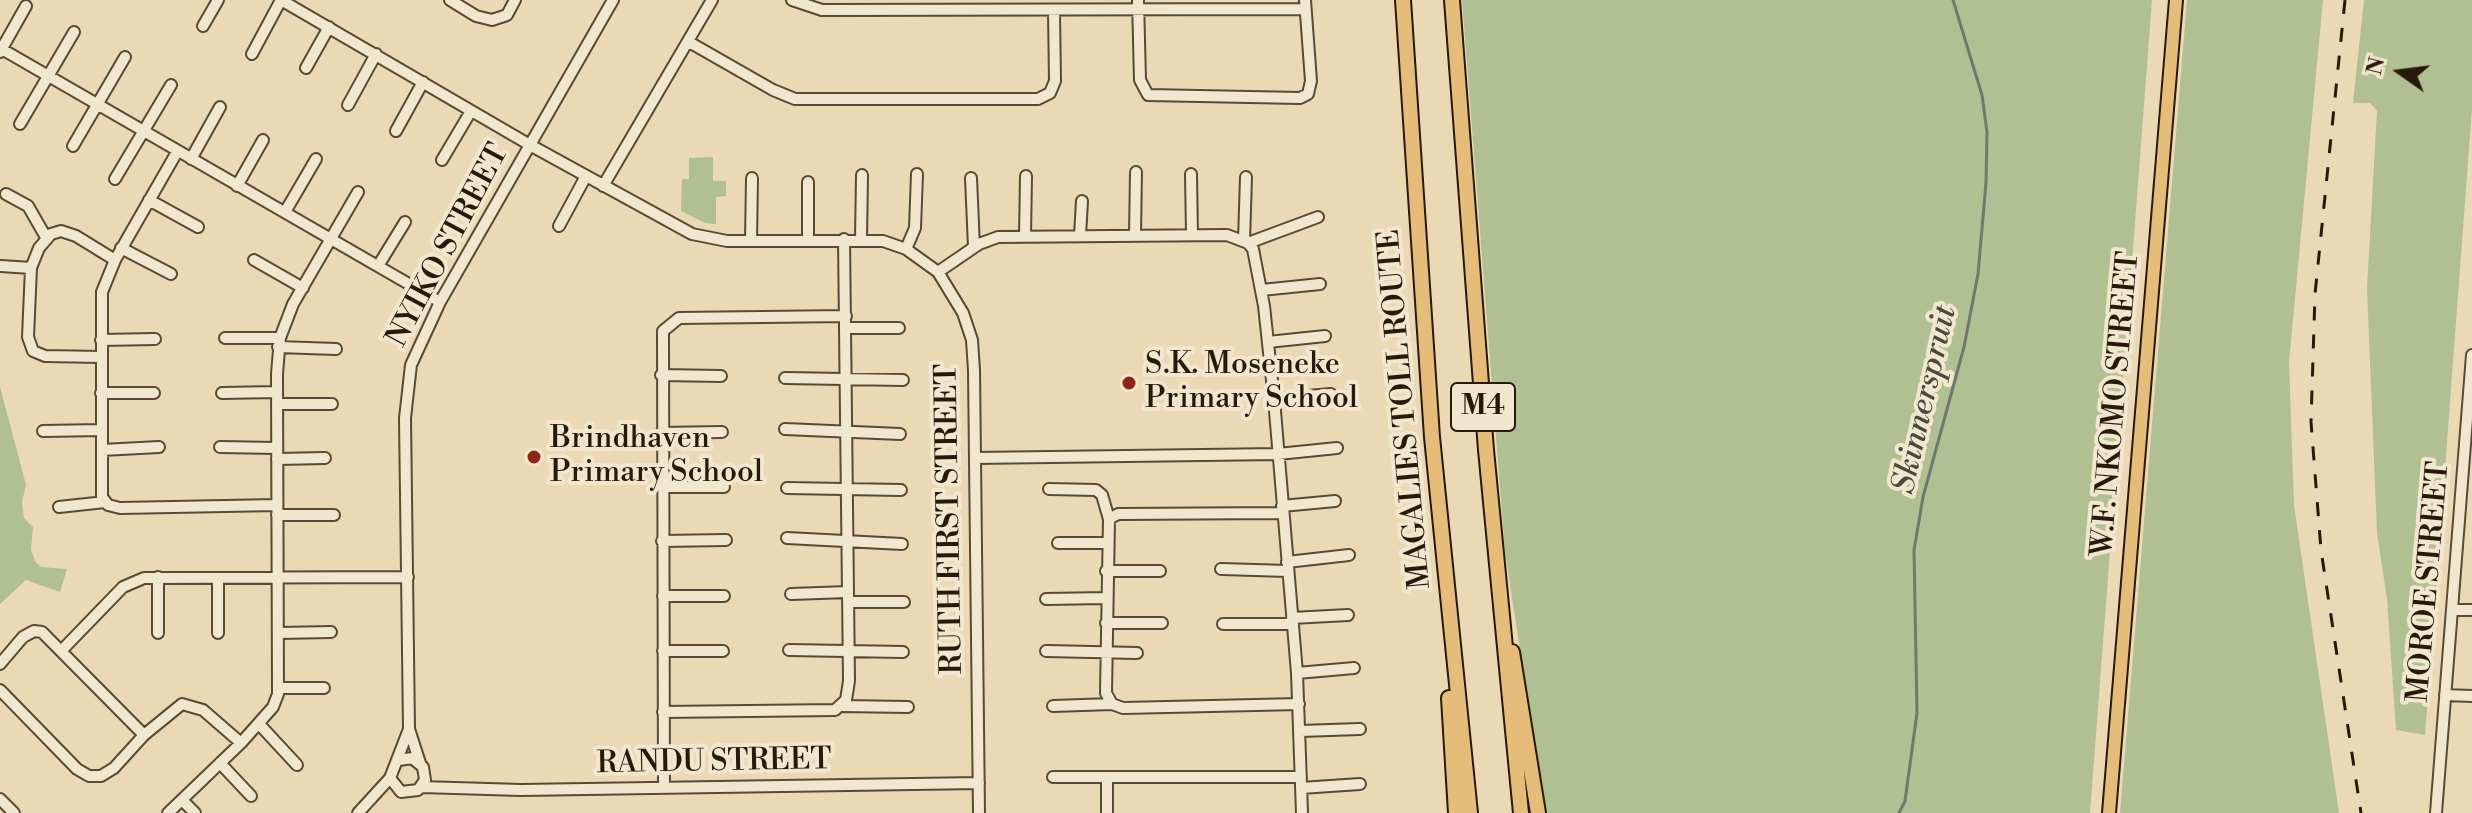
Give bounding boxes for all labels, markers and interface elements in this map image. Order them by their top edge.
north arrow [2360,32,2440,112]
text: N [2361,54,2391,78]
street label: NYIKO STREET [380,138,518,354]
street label: MAGALIES TOLL ROUTE [1372,228,1440,590]
street label: W.F. NKOMO STREET [2086,250,2148,558]
water label: Skinnerspruit [1886,302,1966,498]
place label: S.K. Moseneke Primary School [1145,348,1358,418]
street label: RUTH FIRST STREET [930,363,972,675]
marker: S.K. Moseneke Primary School [1120,374,1138,392]
road number: M4 [1451,383,1515,431]
place label: Brindhaven Primary School [550,422,763,492]
marker: Brindhaven Primary School [525,448,543,466]
street label: MOROE STREET [2402,460,2458,704]
street label: RANDU STREET [596,743,832,783]

